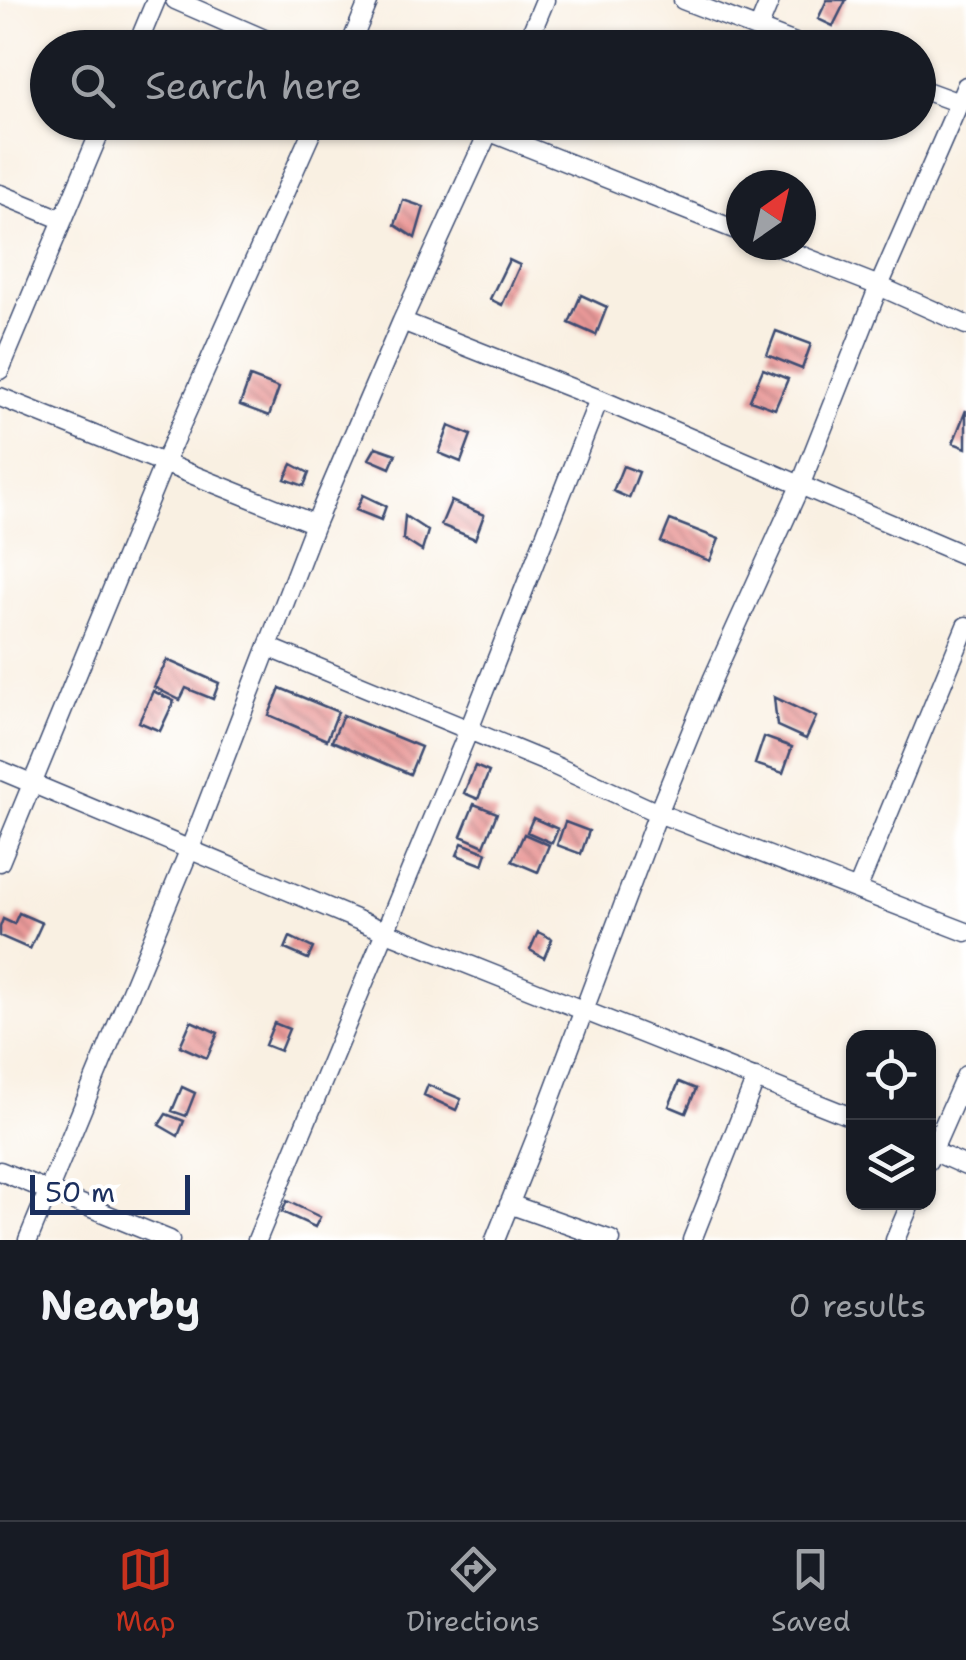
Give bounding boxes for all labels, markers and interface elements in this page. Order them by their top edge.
search box [30,30,936,140]
icon: search [65,58,120,113]
text: Search here [145,60,362,111]
north arrow [726,170,816,260]
map controls [846,1030,936,1210]
button: locate [846,1030,936,1120]
button: layers [846,1120,936,1210]
scale bar [30,1170,190,1214]
text: 50 m [45,1173,115,1211]
text: Nearby [40,1277,200,1333]
text: 0 results [789,1284,926,1327]
tab: Map [116,1542,175,1640]
tab: Directions [406,1542,540,1640]
tab: Saved [771,1542,850,1640]

